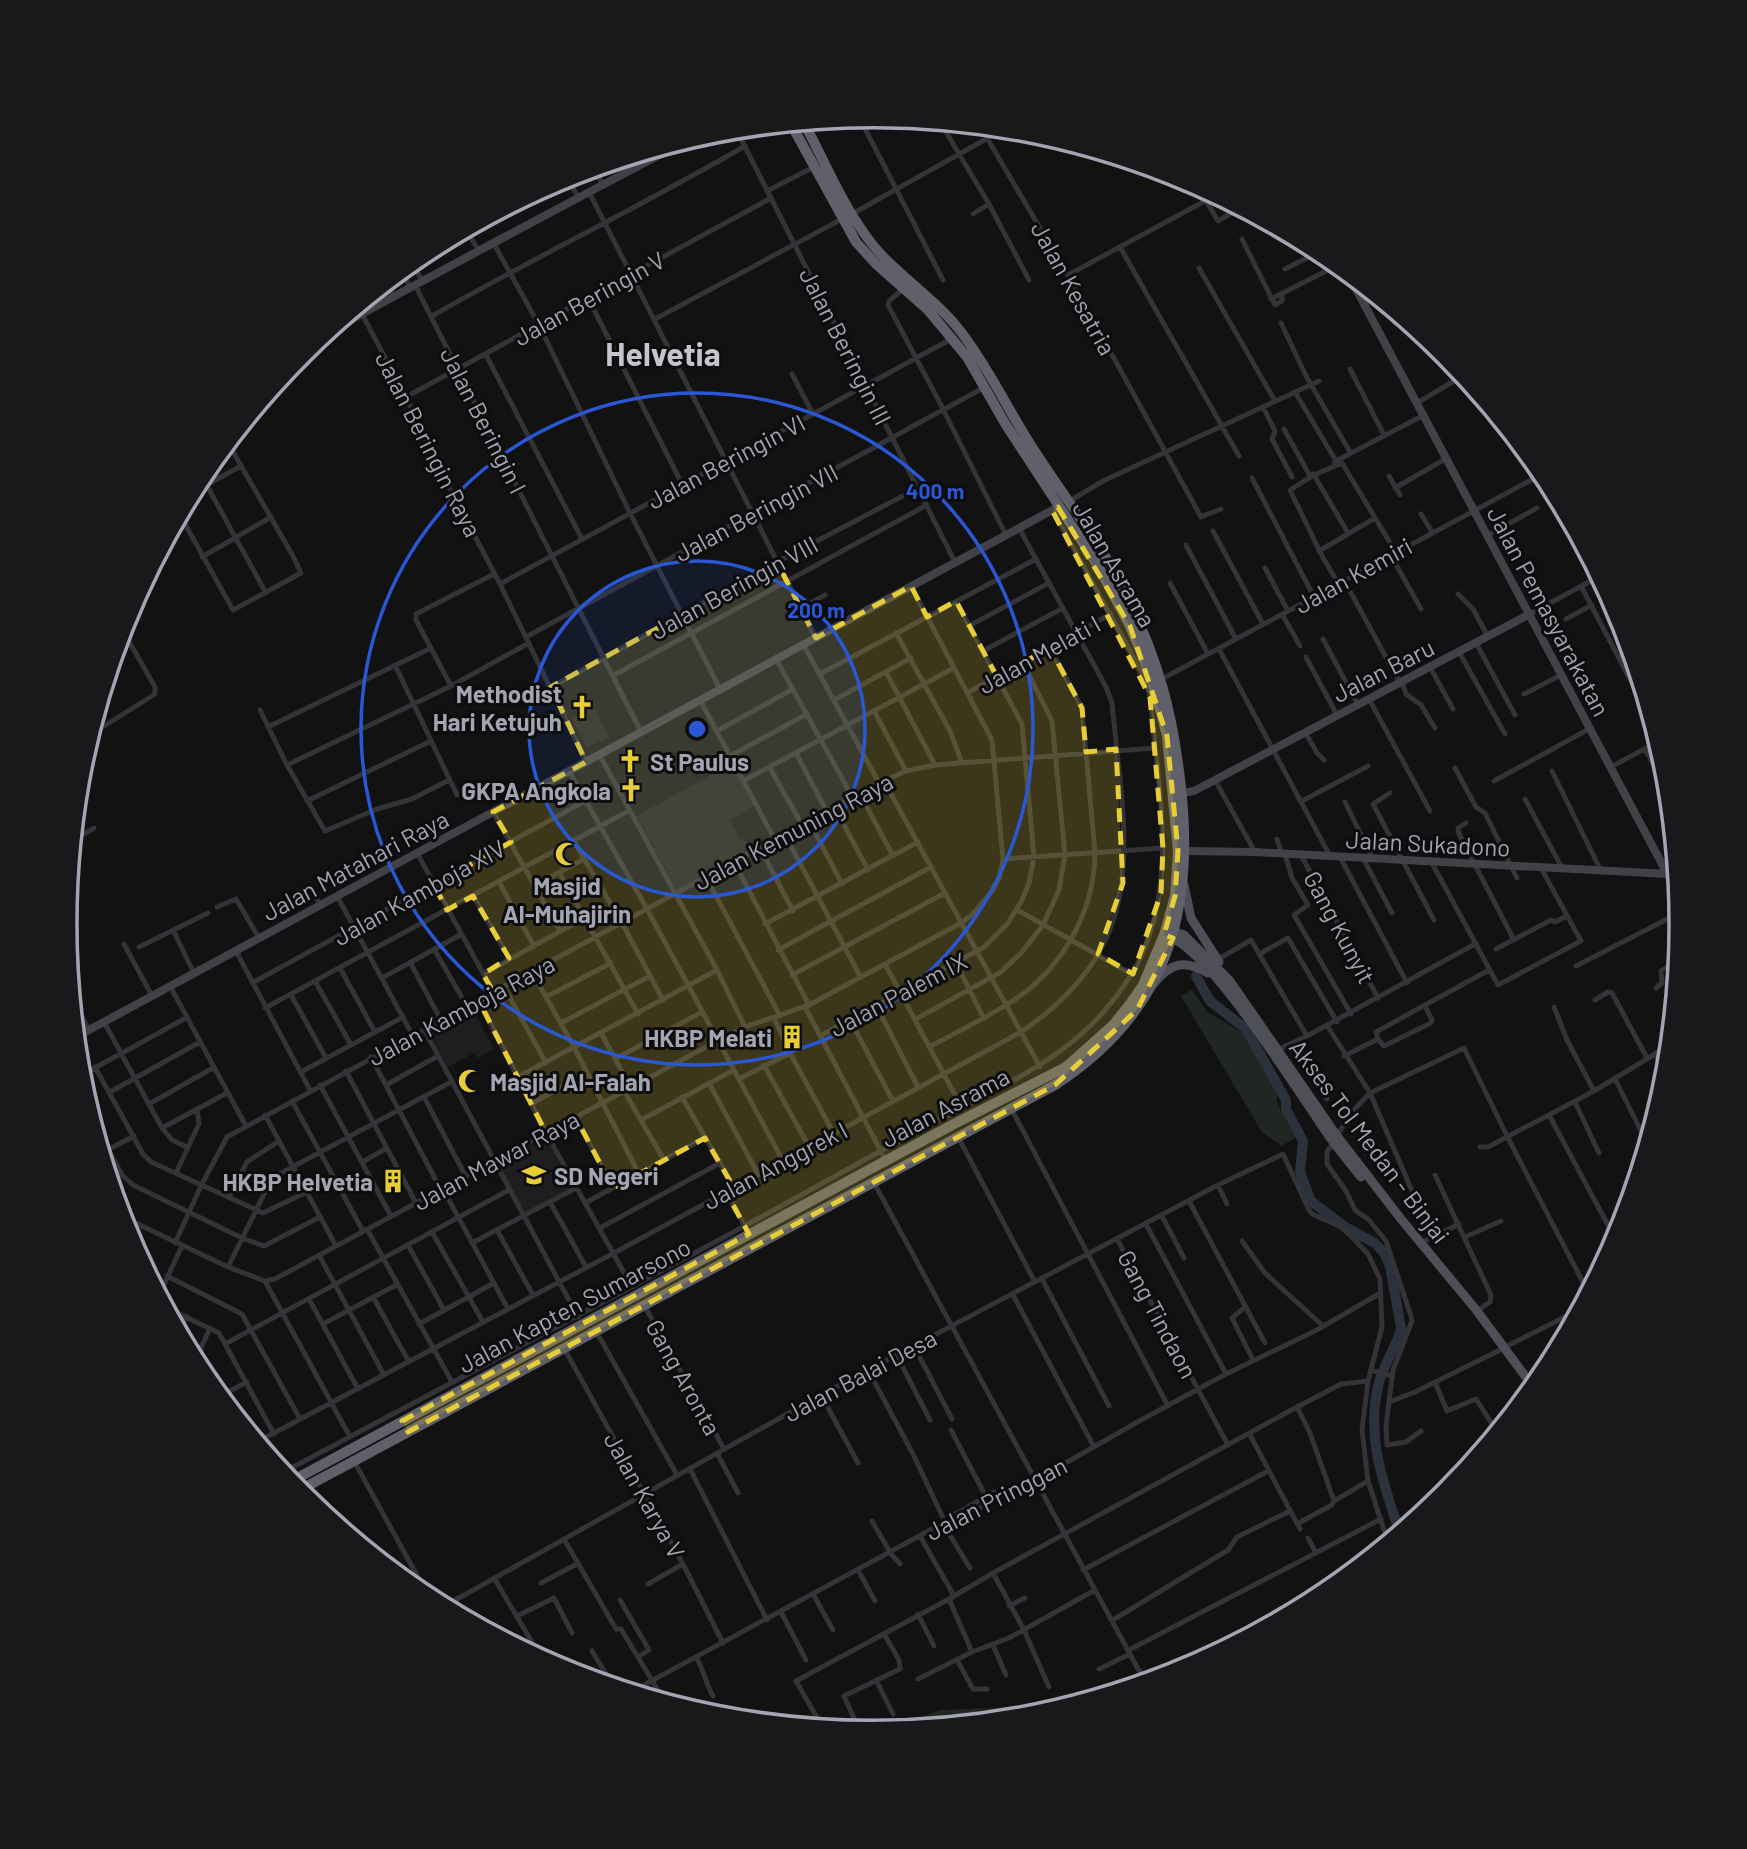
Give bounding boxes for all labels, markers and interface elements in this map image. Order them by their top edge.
street label: Jalan Kesatria [1025,216,1123,360]
street label: Jalan Beringin V [508,245,670,351]
street label: Jalan Beringin III [794,263,898,429]
district label: Helvetia [605,334,721,372]
street label: Jalan Beringin I [435,342,533,498]
street label: Jalan Beringin Raya [370,347,488,541]
street label: Jalan Beringin VI [642,407,810,515]
street label: Jalan Beringin VII [669,457,843,567]
text: 400 m [906,478,964,503]
street label: Jalan Asrama [1067,496,1163,632]
street label: Jalan Pemasyarakatan [1481,501,1617,721]
street label: Jalan Beringin VIII [645,529,823,645]
street label: Jalan Kemiri [1289,531,1417,619]
text: 200 m [787,597,845,622]
street label: Jalan Melati I [973,609,1105,699]
street label: Jalan Baru [1327,632,1439,708]
place label: Methodist Hari Ketujuh [433,679,562,736]
church icon: Methodist Hari Ketujuh [568,693,596,721]
centre of rings [685,717,709,741]
church icon: St Paulus [616,747,644,775]
place label: St Paulus [650,747,749,776]
street label: Jalan Kemuning Raya [689,766,897,896]
place label: GKPA Angkola [461,776,611,805]
church icon: GKPA Angkola [617,776,645,804]
street label: Jalan Matahari Raya [257,804,453,926]
street label: Jalan Sukadono [1345,824,1511,862]
street label: Jalan Kamboja XIV [328,833,510,951]
mosque icon: Masjid Al-Muhajirin [553,840,581,868]
street label: Gang Kunyit [1298,866,1382,988]
place label: Masjid Al-Muhajirin [503,871,631,928]
street label: Jalan Palem IX [824,946,972,1042]
street label: Jalan Kamboja Raya [363,949,559,1071]
place label: HKBP Melati [644,1023,772,1052]
building icon: HKBP Melati [778,1023,806,1051]
street label: Akses Tol Medan - Binjai [1284,1033,1456,1249]
street label: Jalan Asrama [876,1061,1014,1153]
mosque icon: Masjid Al-Falah [456,1067,484,1095]
place label: Masjid Al-Falah [490,1067,651,1096]
street label: Jalan Mawar Raya [408,1104,584,1216]
street label: Jalan Anggrek I [698,1115,852,1215]
school or university icon: SD Negeri [520,1161,548,1189]
place label: SD Negeri [554,1161,659,1190]
place label: HKBP Helvetia [222,1167,373,1196]
building icon: HKBP Helvetia [379,1167,407,1195]
street label: Jalan Kapten Sumarsono [453,1231,695,1379]
street label: Gang Tindaon [1112,1245,1204,1383]
street label: Gang Aronta [640,1314,728,1440]
street label: Jalan Balai Desa [779,1323,941,1427]
street label: Jalan Karya V [598,1427,692,1563]
street label: Jalan Pringgan [921,1450,1071,1546]

